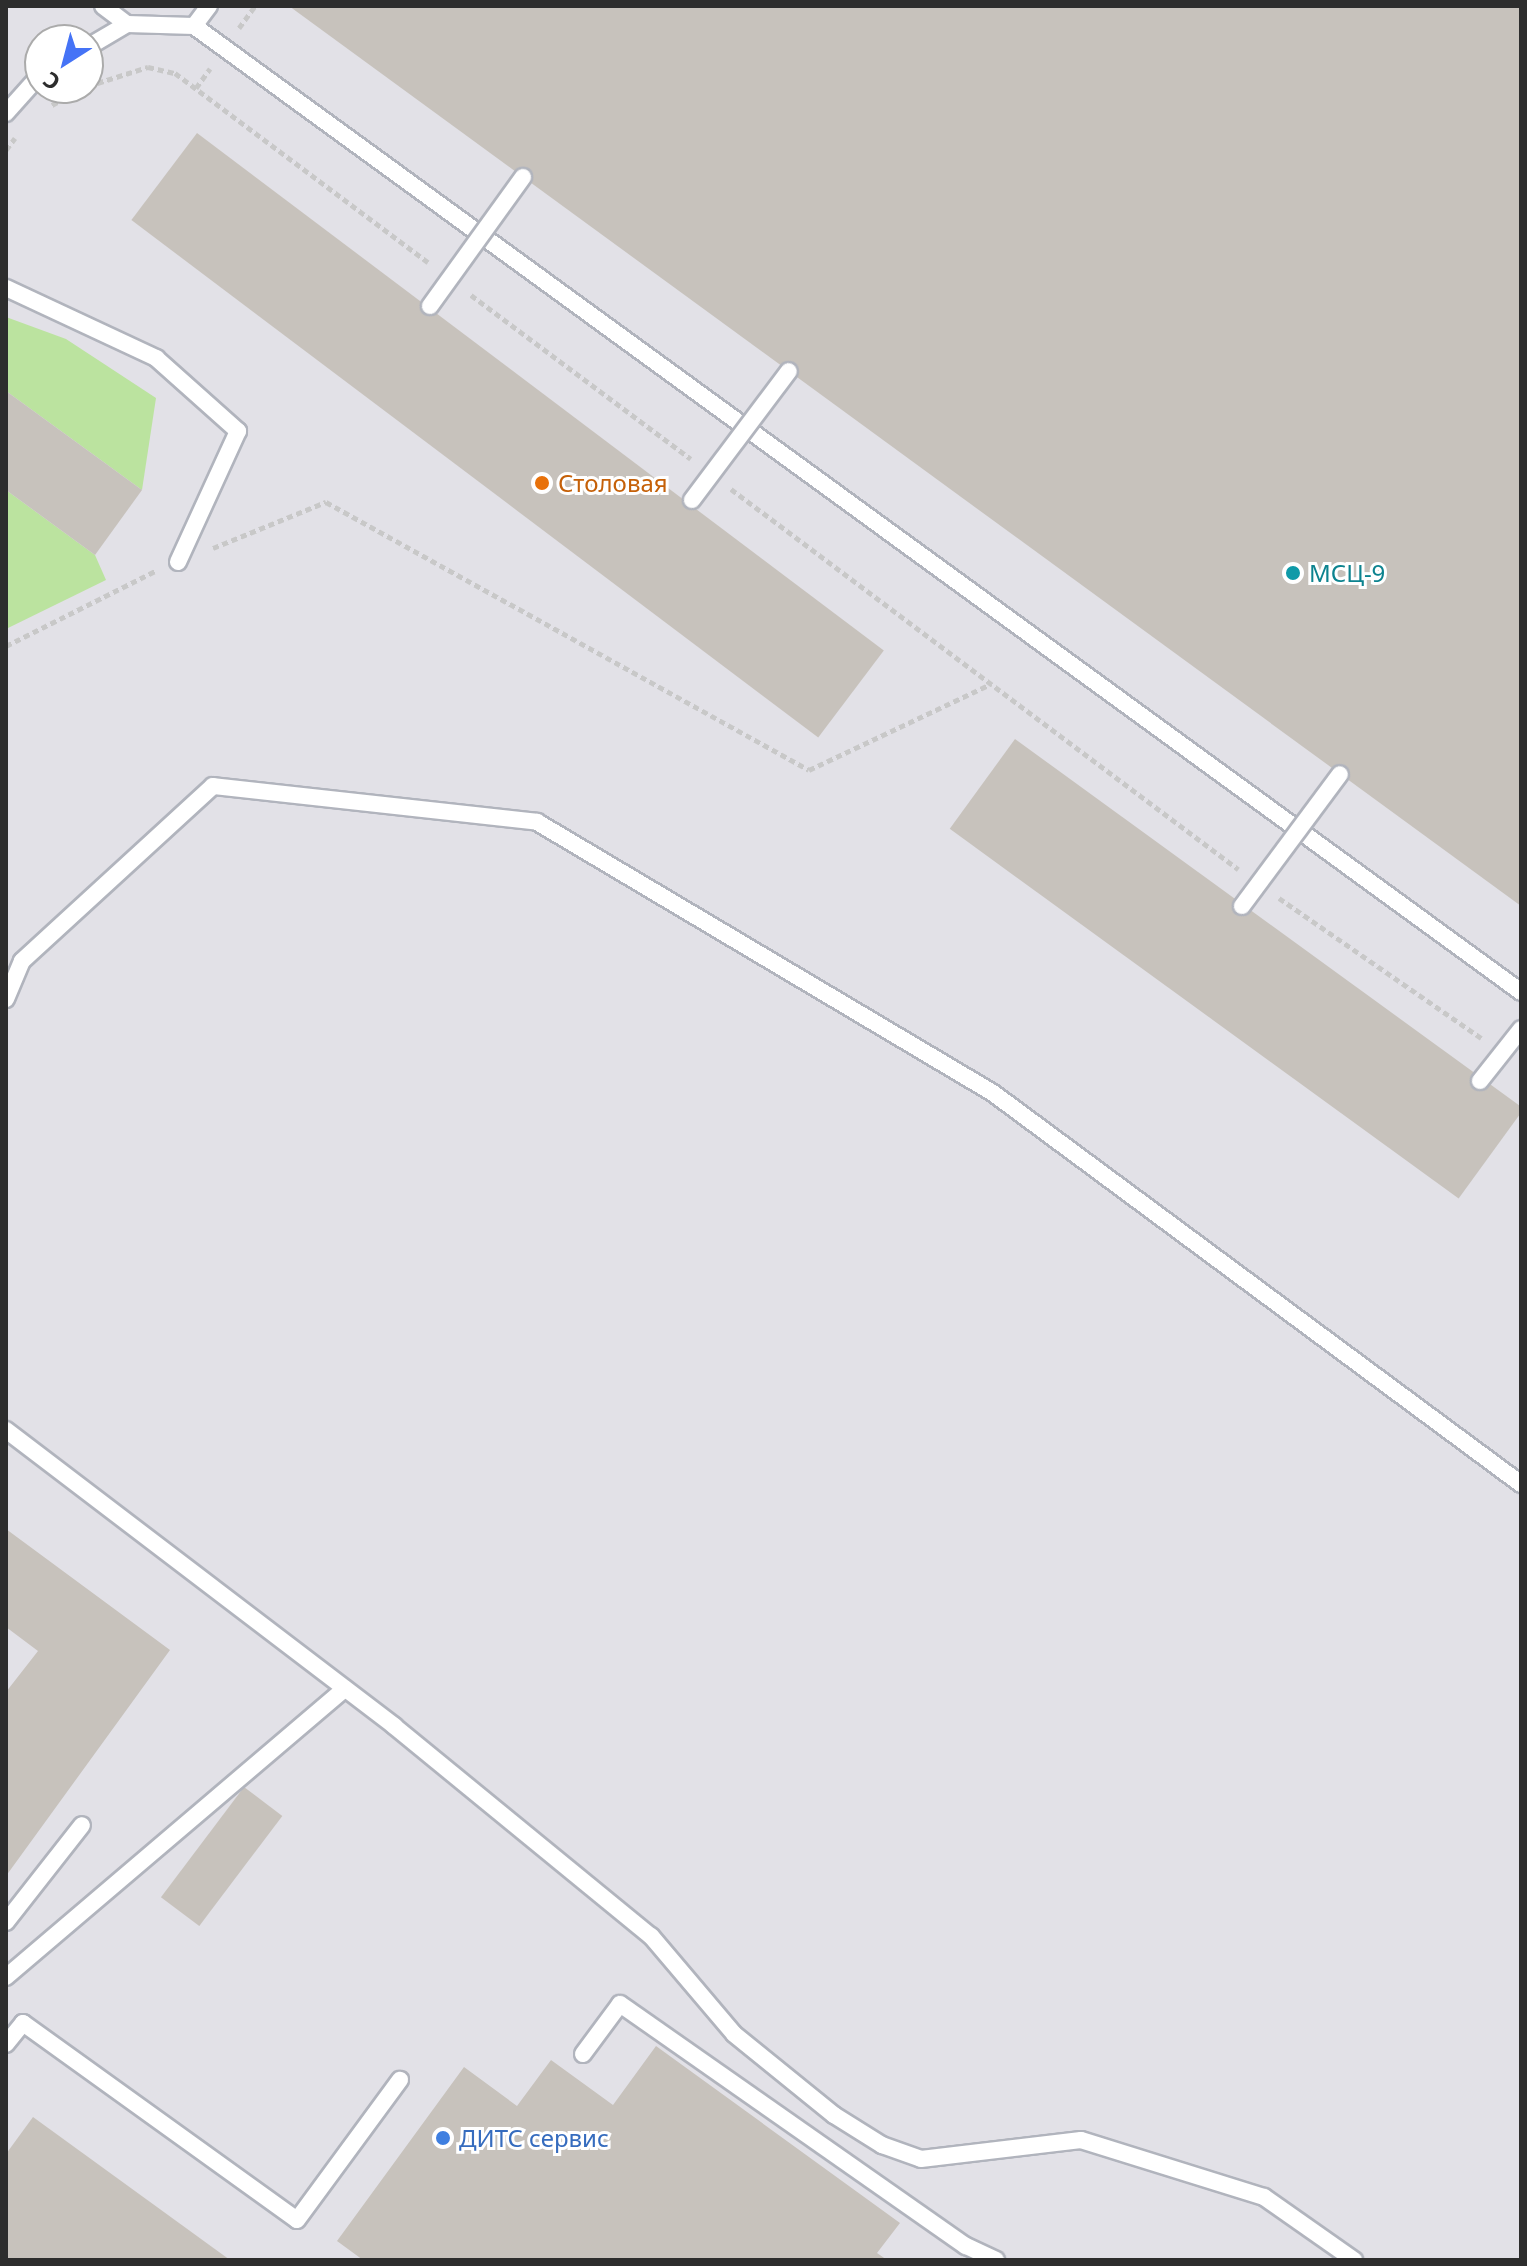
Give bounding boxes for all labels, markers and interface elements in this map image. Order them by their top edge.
north arrow [24,24,104,104]
text: С [37,65,66,98]
place label: Столовая [558,469,668,497]
marker: Столовая [533,474,551,492]
place label: МСЦ-9 [1309,559,1385,587]
marker: МСЦ-9 [1284,564,1302,582]
place label: ДИТС сервис [459,2124,609,2152]
marker: ДИТС сервис [434,2129,452,2147]

